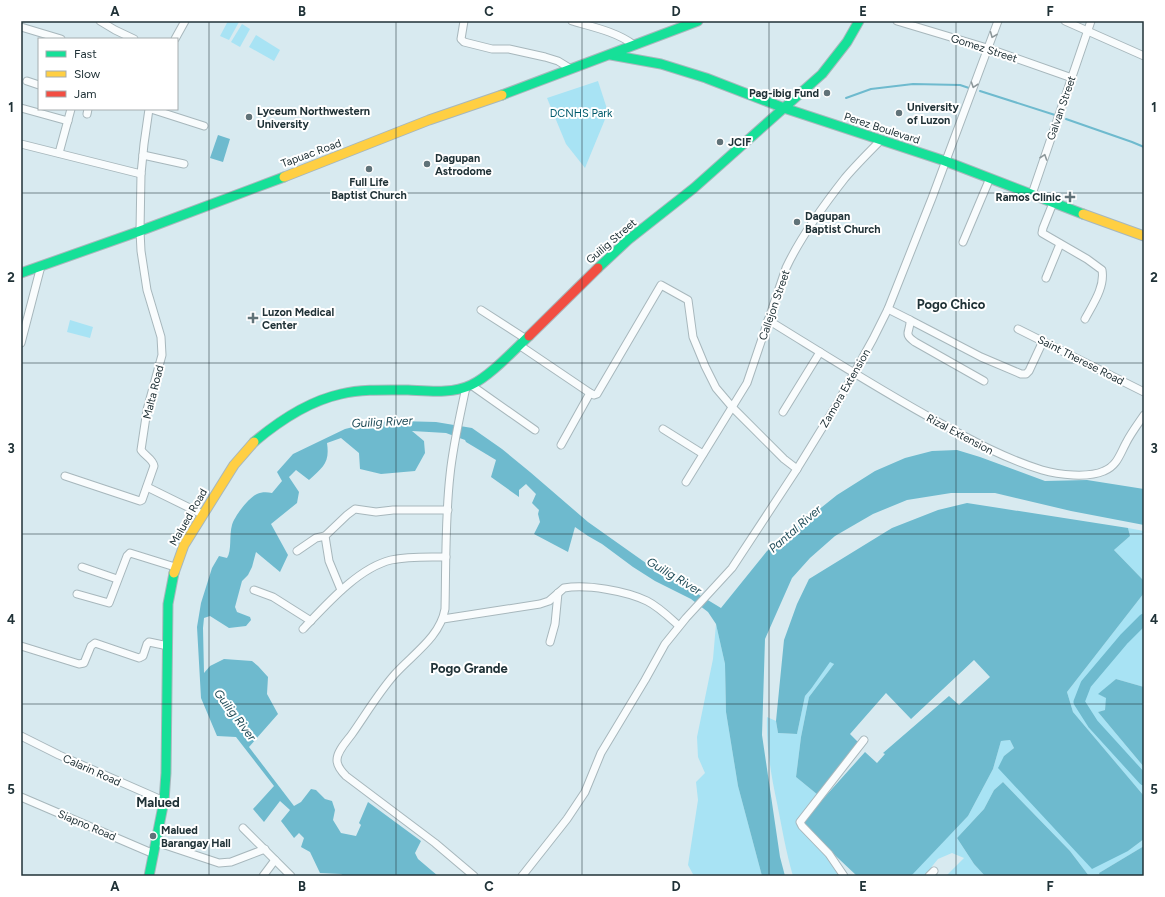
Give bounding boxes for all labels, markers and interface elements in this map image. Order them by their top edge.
text: A [110,4,120,19]
text: B [298,4,306,19]
text: C [484,4,494,19]
text: D [671,4,681,19]
text: E [859,4,867,19]
text: F [1046,4,1054,19]
one-way arrow [989,31,997,38]
street label: Gomez Street [949,32,1019,65]
legend [38,38,178,110]
text: Fast [74,47,97,61]
text: Slow [74,67,101,81]
street label: Galvan Street [1044,74,1079,142]
one-way arrow [970,81,979,88]
text: Jam [74,87,97,101]
place label: Pag-ibig Fund [749,87,819,100]
marker: Pag-ibig Fund [822,88,832,98]
text: 1 [8,100,14,115]
text: 1 [1151,100,1157,115]
place label: University of Luzon [907,101,960,127]
place label: Lyceum Northwestern University [257,105,370,131]
park label: DCNHS Park [550,107,613,120]
marker: University of Luzon [894,108,904,118]
street label: Perez Boulevard [842,110,921,147]
marker: Lyceum Northwestern University [244,112,254,122]
place label: JCIF [728,136,751,149]
street label: Tapuac Road [279,137,343,170]
marker: JCIF [715,137,725,147]
place label: Dagupan Astrodome [435,152,492,178]
one-way arrow [1039,154,1048,161]
marker: Dagupan Astrodome [422,159,432,169]
marker: Full Life Baptist Church [364,164,374,174]
place label: Full Life Baptist Church [331,176,407,202]
place label: Ramos Clinic [996,191,1061,204]
marker: Ramos Clinic [1064,191,1076,203]
place label: Dagupan Baptist Church [805,210,881,236]
street label: Guilig Street [584,216,639,267]
marker: Dagupan Baptist Church [792,217,802,227]
street label: Callejon Street [756,268,793,342]
text: 2 [7,270,15,285]
text: 2 [1150,270,1158,285]
district label: Pogo Chico [917,297,986,312]
place label: Luzon Medical Center [262,306,334,332]
marker: Luzon Medical Center [247,312,259,324]
street label: Saint Therese Road [1035,333,1126,388]
street label: Zamora Extension [818,347,873,430]
street label: Malta Road [141,364,166,420]
street label: Rizal Extension [924,411,995,458]
water label: Guilig River [351,413,414,431]
text: 3 [7,441,15,456]
text: 3 [1150,441,1158,456]
street label: Malued Road [167,486,210,548]
water label: Pantal River [766,502,825,556]
water label: Guilig River [644,554,705,598]
text: 4 [7,612,15,627]
text: 4 [1150,612,1158,627]
district label: Pogo Grande [430,661,508,676]
water label: Guilig River [211,686,260,744]
street label: Calarin Road [61,752,123,789]
text: 5 [7,782,15,797]
text: 5 [1150,782,1158,797]
district label: Malued [136,795,180,810]
street label: Siapno Road [56,807,118,844]
place label: Malued Barangay Hall [161,824,231,850]
marker: Malued Barangay Hall [148,831,158,841]
text: A [110,879,120,894]
text: B [298,879,306,894]
text: C [484,879,494,894]
text: D [671,879,681,894]
text: E [859,879,867,894]
text: F [1046,879,1054,894]

